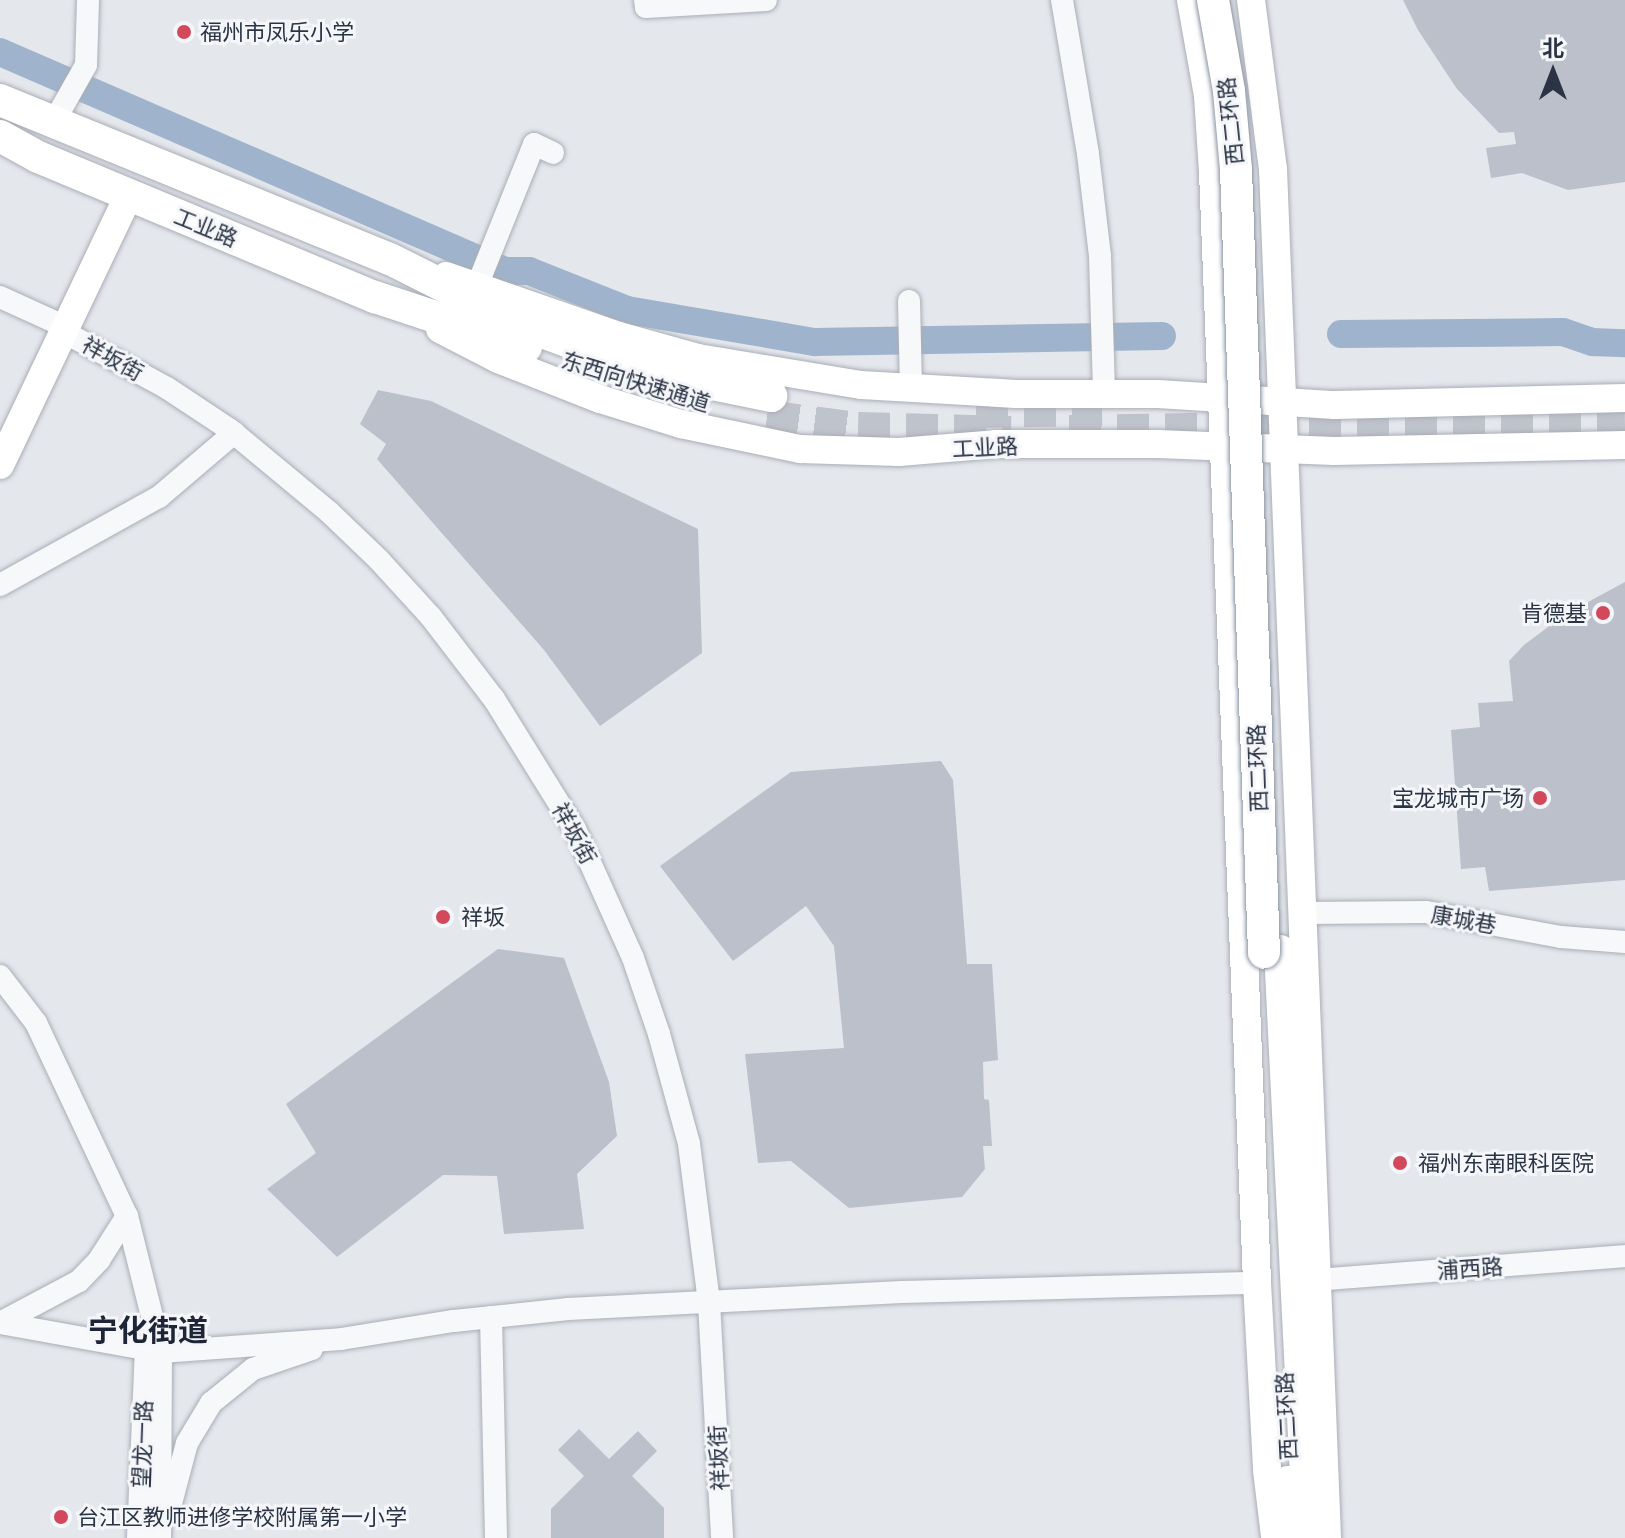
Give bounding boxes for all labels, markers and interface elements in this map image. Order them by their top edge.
place label: 福州市凤乐小学 [200,19,354,45]
marker: 福州市凤乐小学 [175,23,193,41]
north arrow [1513,32,1593,112]
text: 北 [1542,34,1564,61]
street label: 西二环路 [1212,76,1248,166]
street label: 工业路 [170,202,242,252]
street label: 祥坂街 [78,330,148,386]
street label: 东西向快速通道 [559,346,713,416]
street label: 工业路 [951,432,1019,462]
place label: 肯德基 [1521,600,1587,626]
marker: 肯德基 [1594,604,1612,622]
street label: 西二环路 [1242,724,1272,812]
place label: 宝龙城市广场 [1392,785,1524,811]
marker: 宝龙城市广场 [1531,789,1549,807]
street label: 祥坂街 [547,798,603,868]
street label: 康城巷 [1429,900,1499,938]
place label: 祥坂 [461,904,505,930]
marker: 祥坂 [432,906,454,928]
place label: 福州东南眼科医院 [1418,1150,1594,1176]
marker: 福州东南眼科医院 [1389,1152,1411,1174]
street label: 浦西路 [1436,1253,1504,1283]
district label: 宁化街道 [88,1311,208,1347]
street label: 西二环路 [1271,1371,1301,1461]
street label: 望龙一路 [127,1400,157,1488]
street label: 祥坂街 [703,1424,733,1492]
place label: 台江区教师进修学校附属第一小学 [77,1504,407,1530]
marker: 台江区教师进修学校附属第一小学 [52,1508,70,1526]

